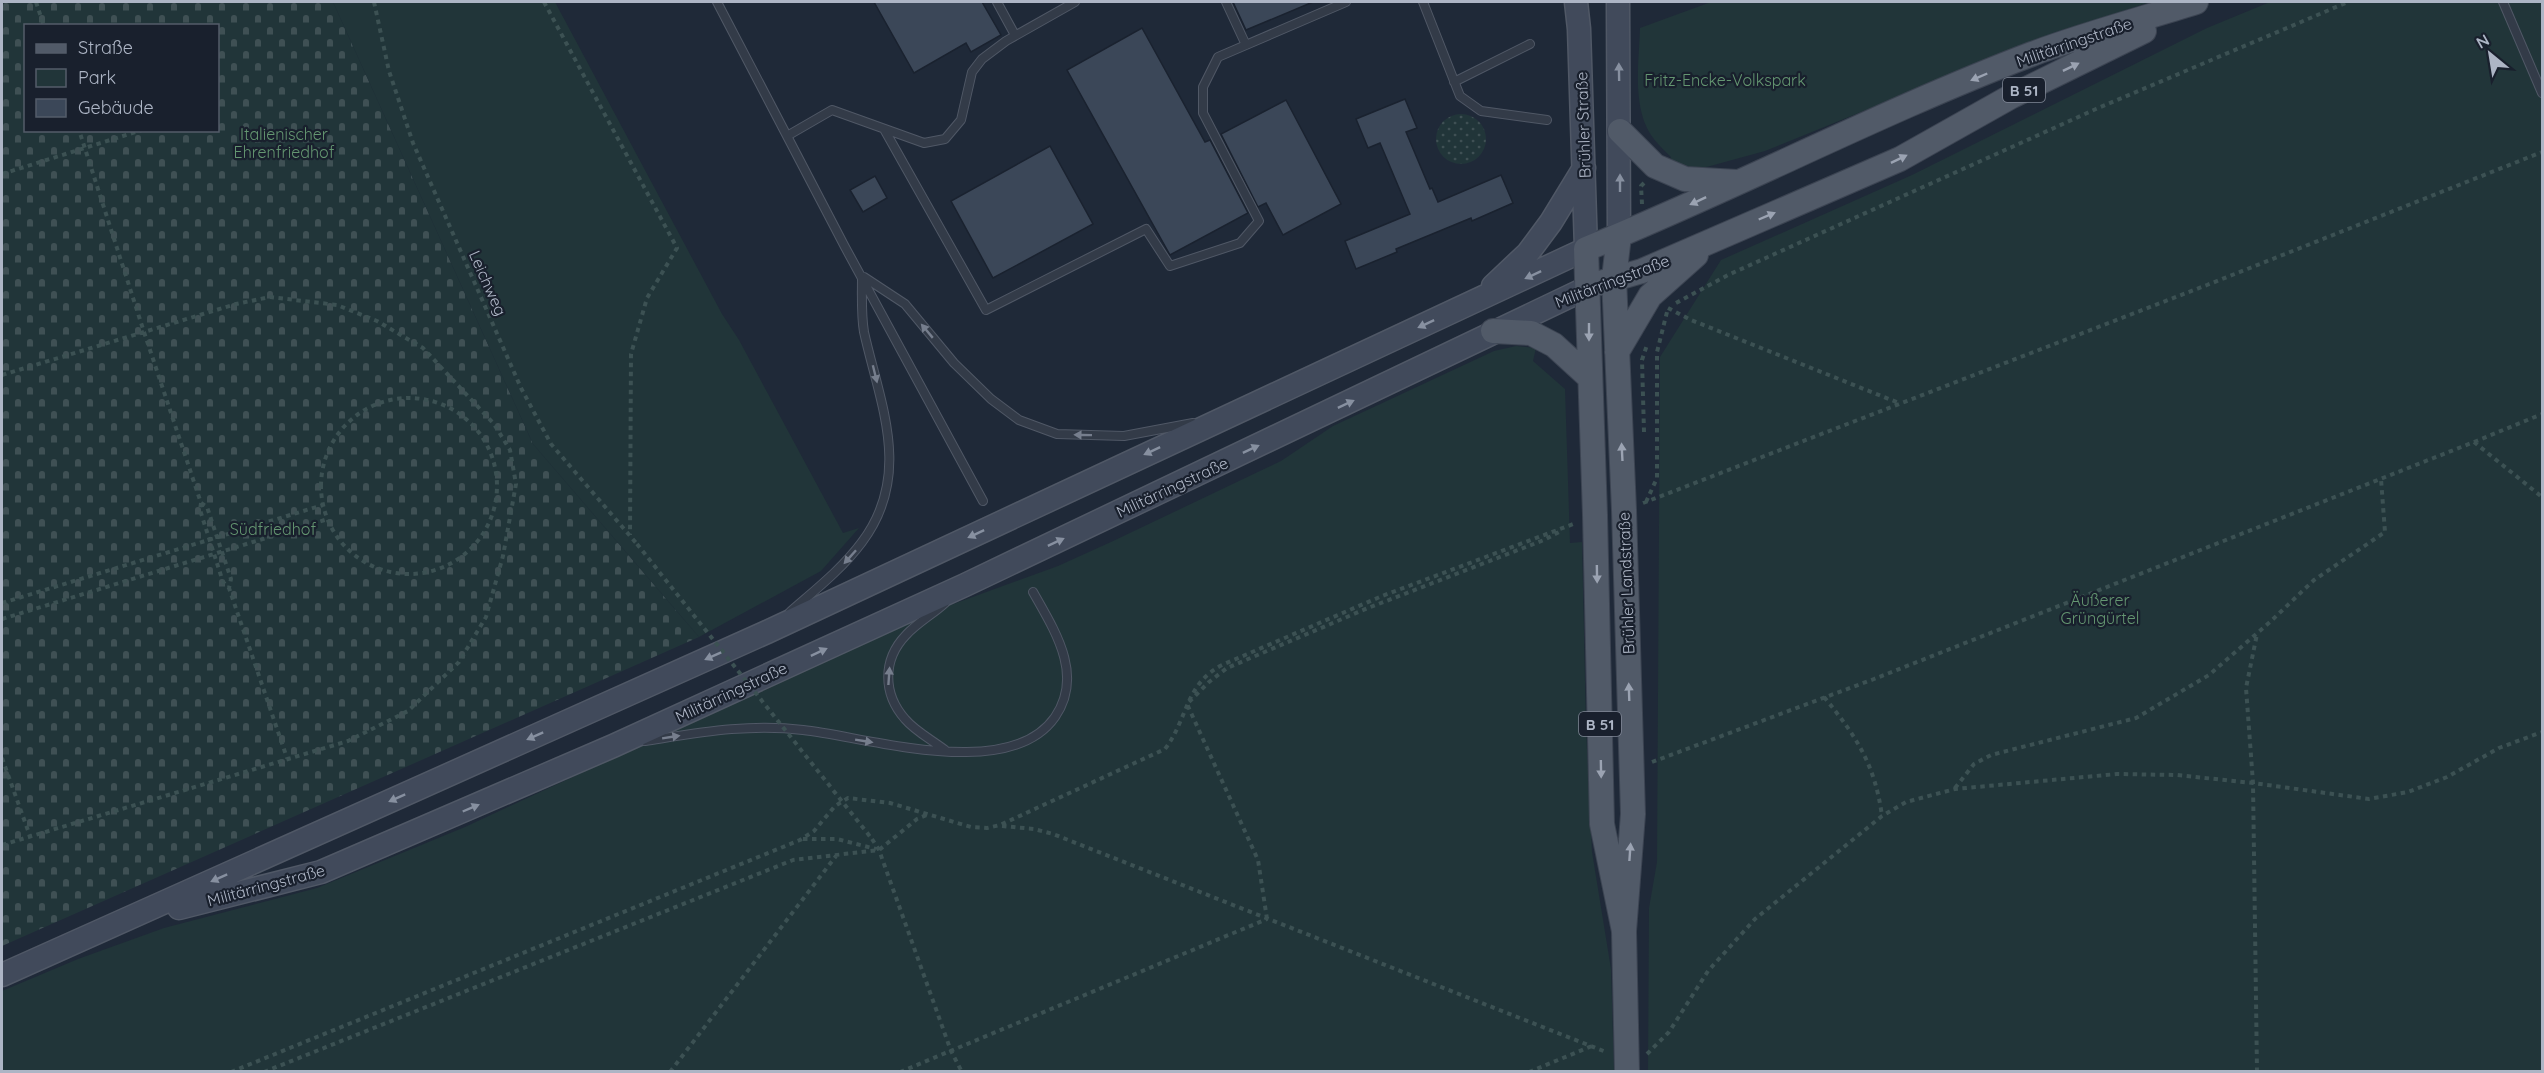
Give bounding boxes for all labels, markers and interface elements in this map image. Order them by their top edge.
street label: Militärringstraße [2014,13,2134,71]
legend [24,24,219,132]
north arrow [2460,24,2520,84]
text: N [2472,29,2493,53]
text: Straße [78,36,133,59]
one-way arrow [2062,62,2079,72]
one-way arrow [1614,63,1624,82]
text: Park [78,66,116,89]
park label: Fritz-Encke-Volkspark [1644,70,1806,90]
street label: Brühler Straße [1571,71,1595,179]
one-way arrow [1969,72,1987,82]
road number: B 51 [2003,78,2045,102]
text: Gebäude [78,96,154,119]
park label: Italienischer Ehrenfriedhof [234,124,335,162]
one-way arrow [1890,154,1907,163]
one-way arrow [1615,174,1625,193]
one-way arrow [1689,197,1706,206]
one-way arrow [1758,211,1776,220]
street label: Leichweg [465,247,511,319]
street label: Militärringstraße [1552,250,1672,312]
one-way arrow [1525,270,1542,279]
one-way arrow [1418,320,1435,329]
one-way arrow [921,323,934,339]
one-way arrow [1584,323,1594,342]
one-way arrow [871,365,881,384]
one-way arrow [1337,400,1354,409]
one-way arrow [1074,430,1093,440]
one-way arrow [1617,442,1626,461]
one-way arrow [1242,445,1259,454]
one-way arrow [1144,446,1161,455]
street label: Militärringstraße [1113,452,1231,522]
street label: Brühler Landstraße [1614,512,1638,654]
park label: Südfriedhof [230,519,316,539]
one-way arrow [967,529,984,538]
one-way arrow [1047,537,1064,546]
one-way arrow [844,549,857,564]
one-way arrow [1592,564,1601,583]
park label: Äußerer Grüngürtel [2061,590,2139,628]
one-way arrow [811,647,828,656]
one-way arrow [704,651,722,661]
street label: Militärringstraße [672,657,790,727]
one-way arrow [884,666,894,685]
one-way arrow [1625,683,1634,702]
road number: B 51 [1579,712,1621,736]
one-way arrow [526,731,544,741]
one-way arrow [662,733,681,742]
one-way arrow [855,736,874,745]
one-way arrow [1596,759,1605,778]
one-way arrow [388,793,406,803]
one-way arrow [463,803,480,812]
one-way arrow [1625,842,1635,861]
street label: Militärringstraße [205,860,327,910]
one-way arrow [211,874,228,883]

